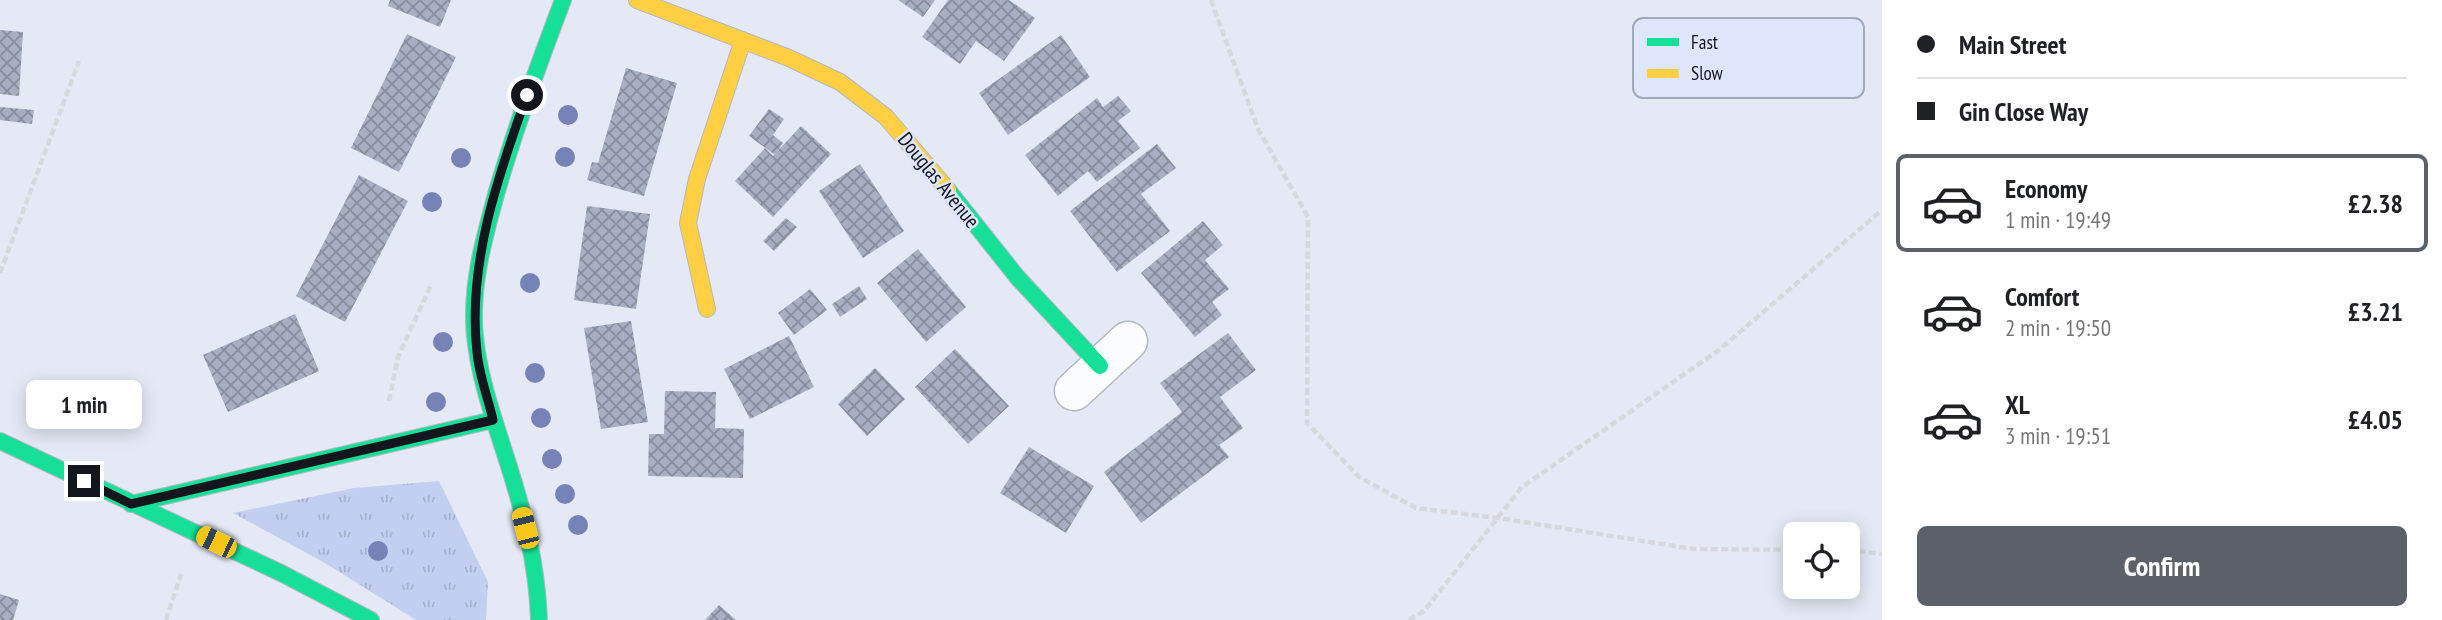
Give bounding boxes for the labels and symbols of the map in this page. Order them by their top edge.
legend [1633,18,1864,98]
text: Fast [1691,30,1719,54]
text: Slow [1691,61,1724,85]
route start [511,79,543,111]
street label: Douglas Avenue [892,127,986,233]
callout: 1 min [26,379,142,428]
route end [68,465,100,497]
car [510,505,541,551]
car [193,523,240,561]

